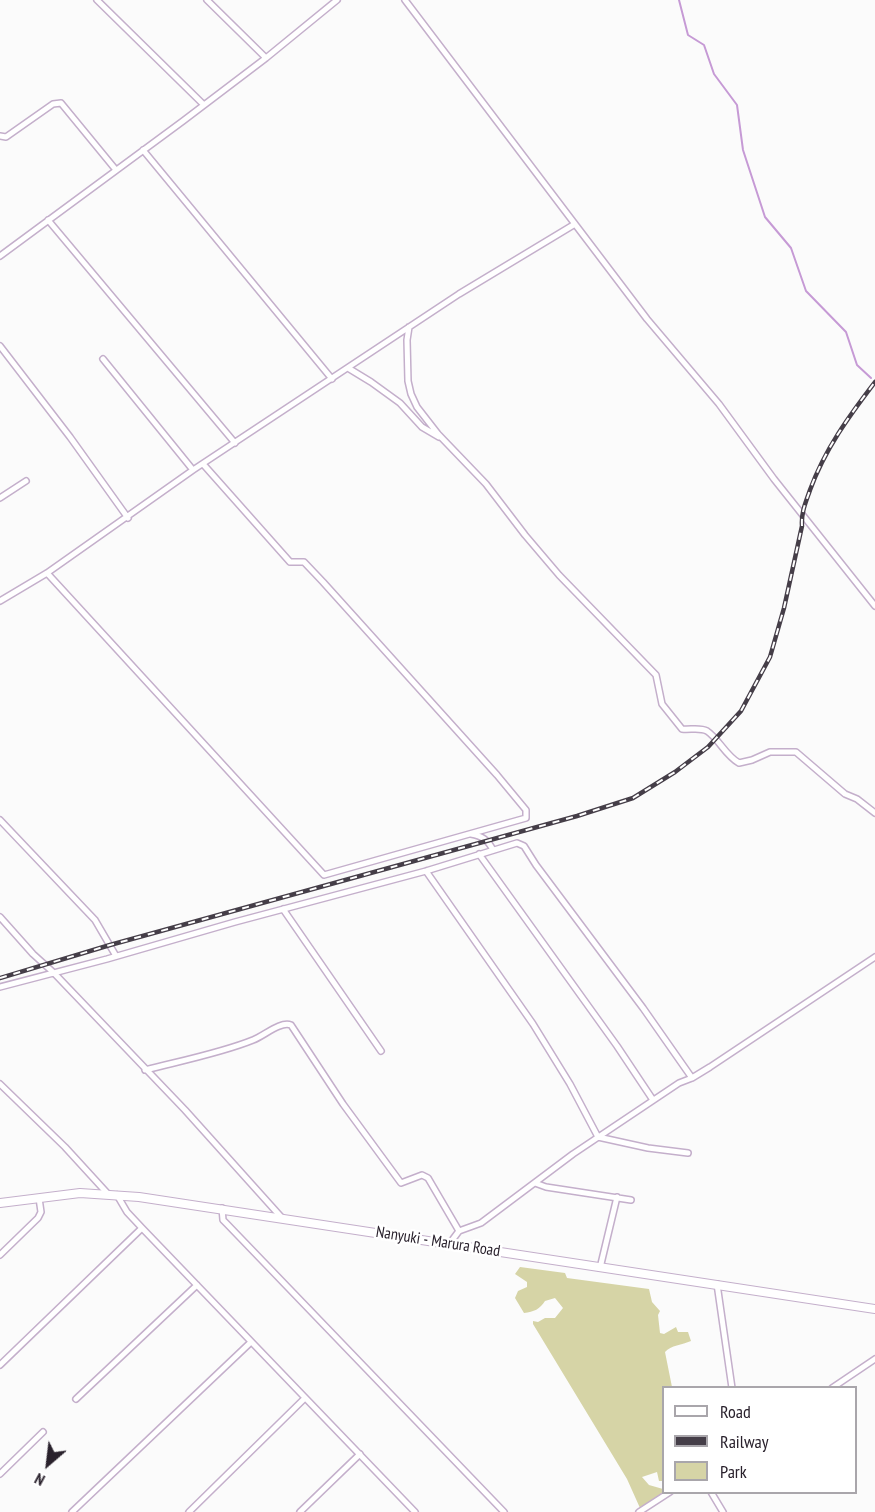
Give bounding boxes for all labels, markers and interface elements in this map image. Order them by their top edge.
street label: Nanyuki - Marura Road [375,1223,501,1261]
legend [662,1386,857,1494]
text: Road [720,1400,751,1423]
text: Railway [720,1430,769,1453]
north arrow [18,1434,78,1494]
text: Park [720,1460,747,1483]
text: N [31,1469,48,1491]

